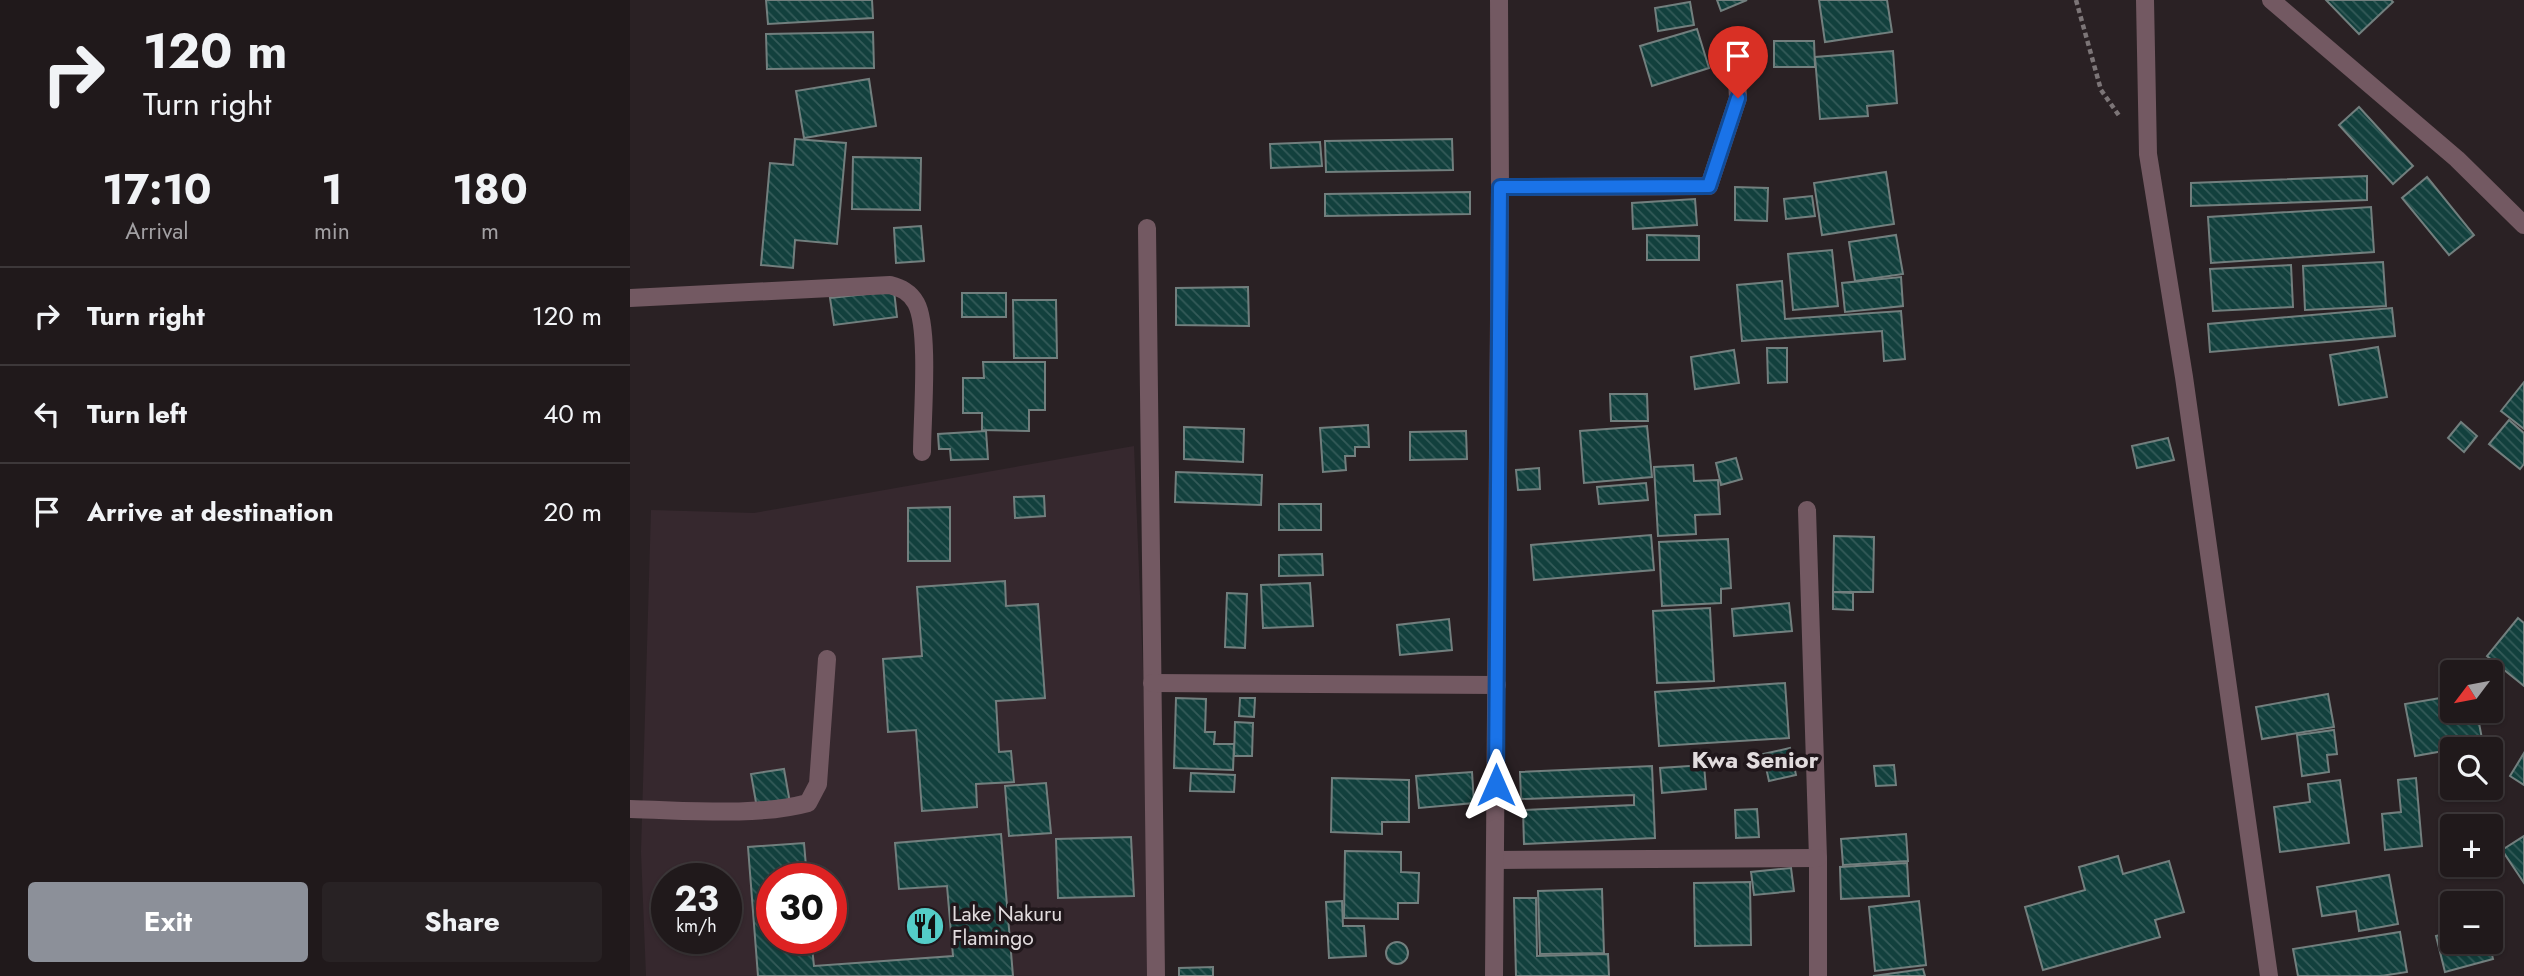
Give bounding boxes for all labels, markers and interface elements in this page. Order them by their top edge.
text: 120 m [143,16,287,86]
pin [1708,26,1768,98]
icon: right [28,28,119,119]
icon: arrive [1719,37,1757,75]
text: Turn right [143,81,272,127]
text: 17:10 [102,159,212,220]
text: 1 [321,159,343,220]
text: 180 [452,159,528,220]
text: Arrival [125,214,189,248]
text: min [314,214,350,248]
text: m [481,214,499,248]
icon: right [28,297,66,335]
text: Turn right [87,297,205,335]
text: 120 m [532,297,602,335]
icon: left [28,395,66,433]
text: Turn left [87,395,187,433]
text: 40 m [543,395,602,433]
icon: arrive [28,493,66,531]
text: Arrive at destination [87,493,334,531]
text: 20 m [544,493,602,531]
north arrow [2440,660,2502,723]
map controls [2440,660,2503,954]
button: search [2440,737,2503,800]
district label: Kwa Senior [1691,742,1819,777]
position arrow [1459,748,1533,822]
button: + [2440,814,2503,877]
speed limit sign: 30 [756,863,847,954]
text: 23 [674,874,719,924]
button: Exit [28,882,308,962]
button: Share [322,882,602,962]
button: − [2440,891,2503,954]
place label: Lake Nakuru Flamingo [952,899,1062,953]
restaurant icon: Lake Nakuru Flamingo [904,905,946,947]
text: km/h [676,913,717,939]

